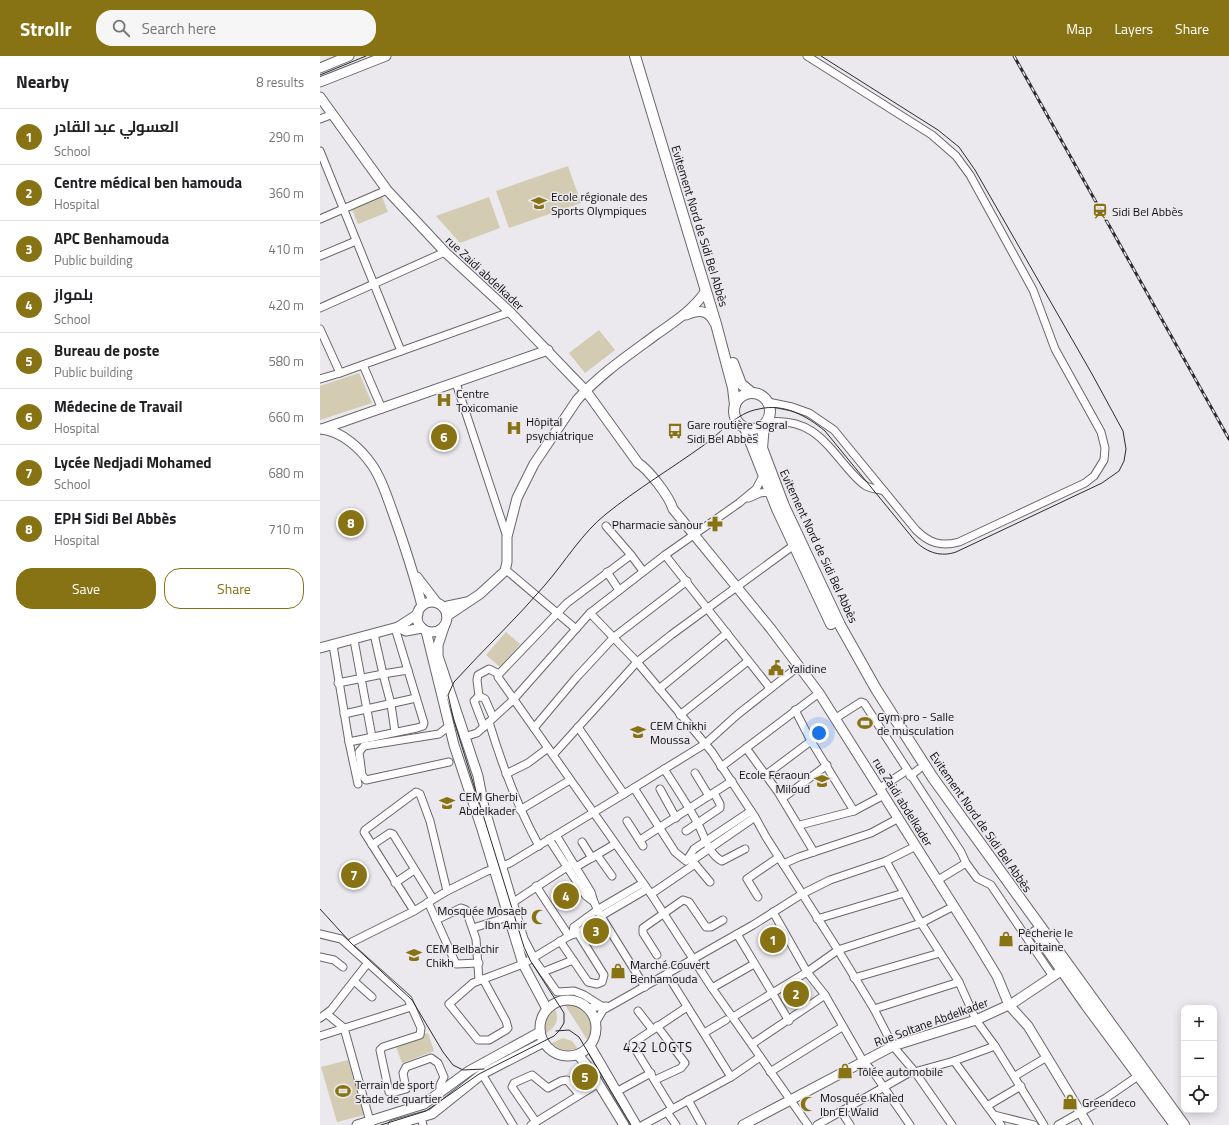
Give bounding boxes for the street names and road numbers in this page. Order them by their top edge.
street label: Evitement Nord de Sidi Bel Abbès [666,143,734,309]
street label: rue Zaidi abdelkader [441,231,529,315]
street label: Evitement Nord de Sidi Bel Abbès [775,466,863,627]
street label: Evitement Nord de Sidi Bel Abbès [925,748,1037,897]
street label: rue Zaidi abdelkader [868,754,938,850]
street label: Rue Soltane Abdelkader [871,992,991,1052]

